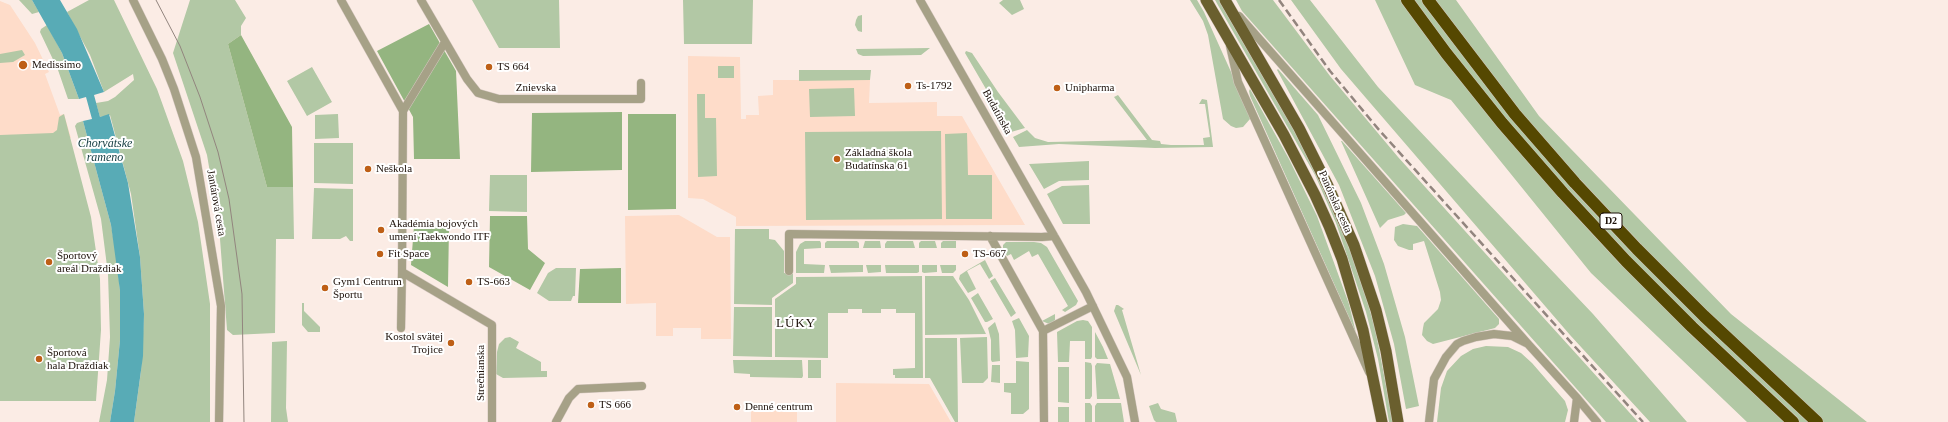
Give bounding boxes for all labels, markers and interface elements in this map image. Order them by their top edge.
place label: Medissimo [32,58,81,72]
marker: Medissimo [17,59,29,71]
place label: TS 664 [497,60,529,74]
marker: TS 664 [484,62,494,72]
place label: Ts-1792 [916,79,952,93]
street label: Znievska [516,81,556,95]
marker: Ts-1792 [903,81,913,91]
place label: Unipharma [1065,81,1114,95]
marker: Unipharma [1052,83,1062,93]
street label: Budatínska [979,87,1015,137]
water label: Chorvátske rameno [78,137,132,165]
place label: Základná škola Budatínska 61 [845,146,912,172]
marker: Základná škola Budatínska 61 [832,154,842,164]
place label: Neškola [376,162,412,176]
marker: Neškola [363,164,373,174]
street label: Jantárová cesta [204,169,228,237]
street label: Panónska cesta [1315,169,1355,235]
road number: D2 [1600,213,1622,229]
place label: Akadémia bojových umení Taekwondo ITF [389,217,490,243]
marker: Akadémia bojových umení Taekwondo ITF [376,225,386,235]
place label: Fit Space [388,247,429,261]
place label: TS-667 [973,247,1006,261]
place label: Športový areál Draždiak [57,249,121,275]
marker: Fit Space [375,249,385,259]
marker: TS-667 [960,249,970,259]
marker: Športový areál Draždiak [44,257,54,267]
place label: Gym1 Centrum Športu [333,275,402,301]
place label: TS-663 [477,275,510,289]
marker: TS-663 [464,277,474,287]
marker: Gym1 Centrum Športu [320,283,330,293]
district label: LÚKY [776,316,816,332]
place label: Kostol svätej Trojice [385,330,443,356]
marker: Kostol svätej Trojice [446,338,456,348]
street label: Strečnianska [474,345,488,401]
place label: Športová hala Draždiak [47,346,108,372]
marker: Športová hala Draždiak [34,354,44,364]
place label: TS 666 [599,398,631,412]
marker: TS 666 [586,400,596,410]
place label: Denné centrum [745,400,812,414]
marker: Denné centrum [732,402,742,412]

